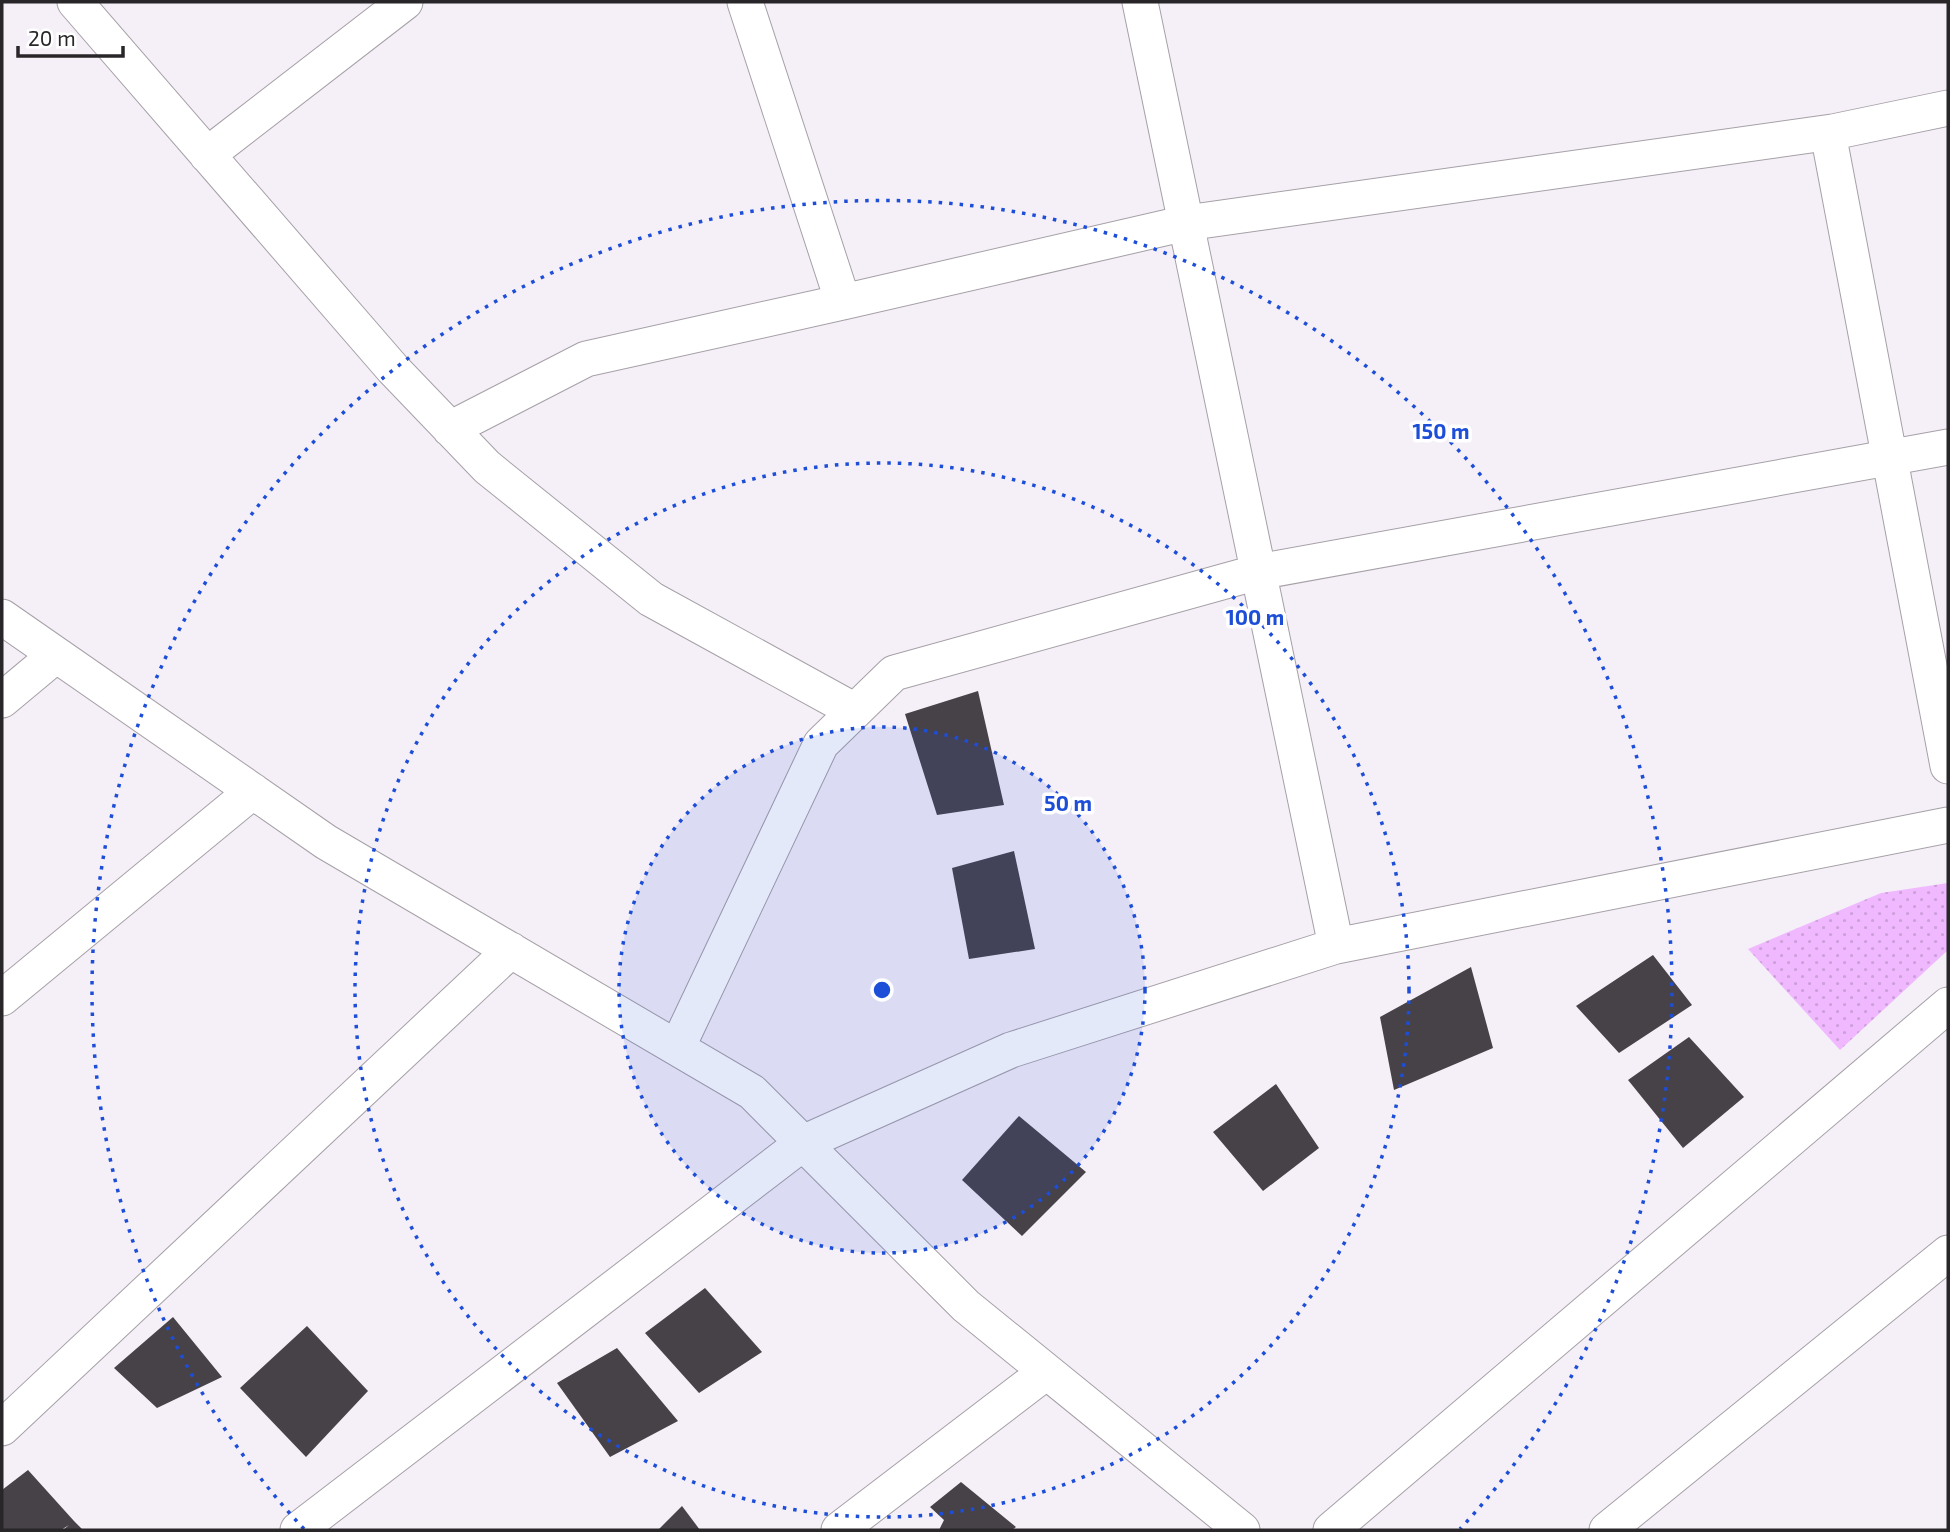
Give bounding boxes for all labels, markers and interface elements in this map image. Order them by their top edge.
scale bar [18,14,122,58]
text: 20 m [28,25,76,50]
text: 150 m [1413,418,1469,443]
text: 100 m [1226,604,1284,629]
text: 50 m [1044,790,1092,815]
centre of rings [870,978,894,1002]

